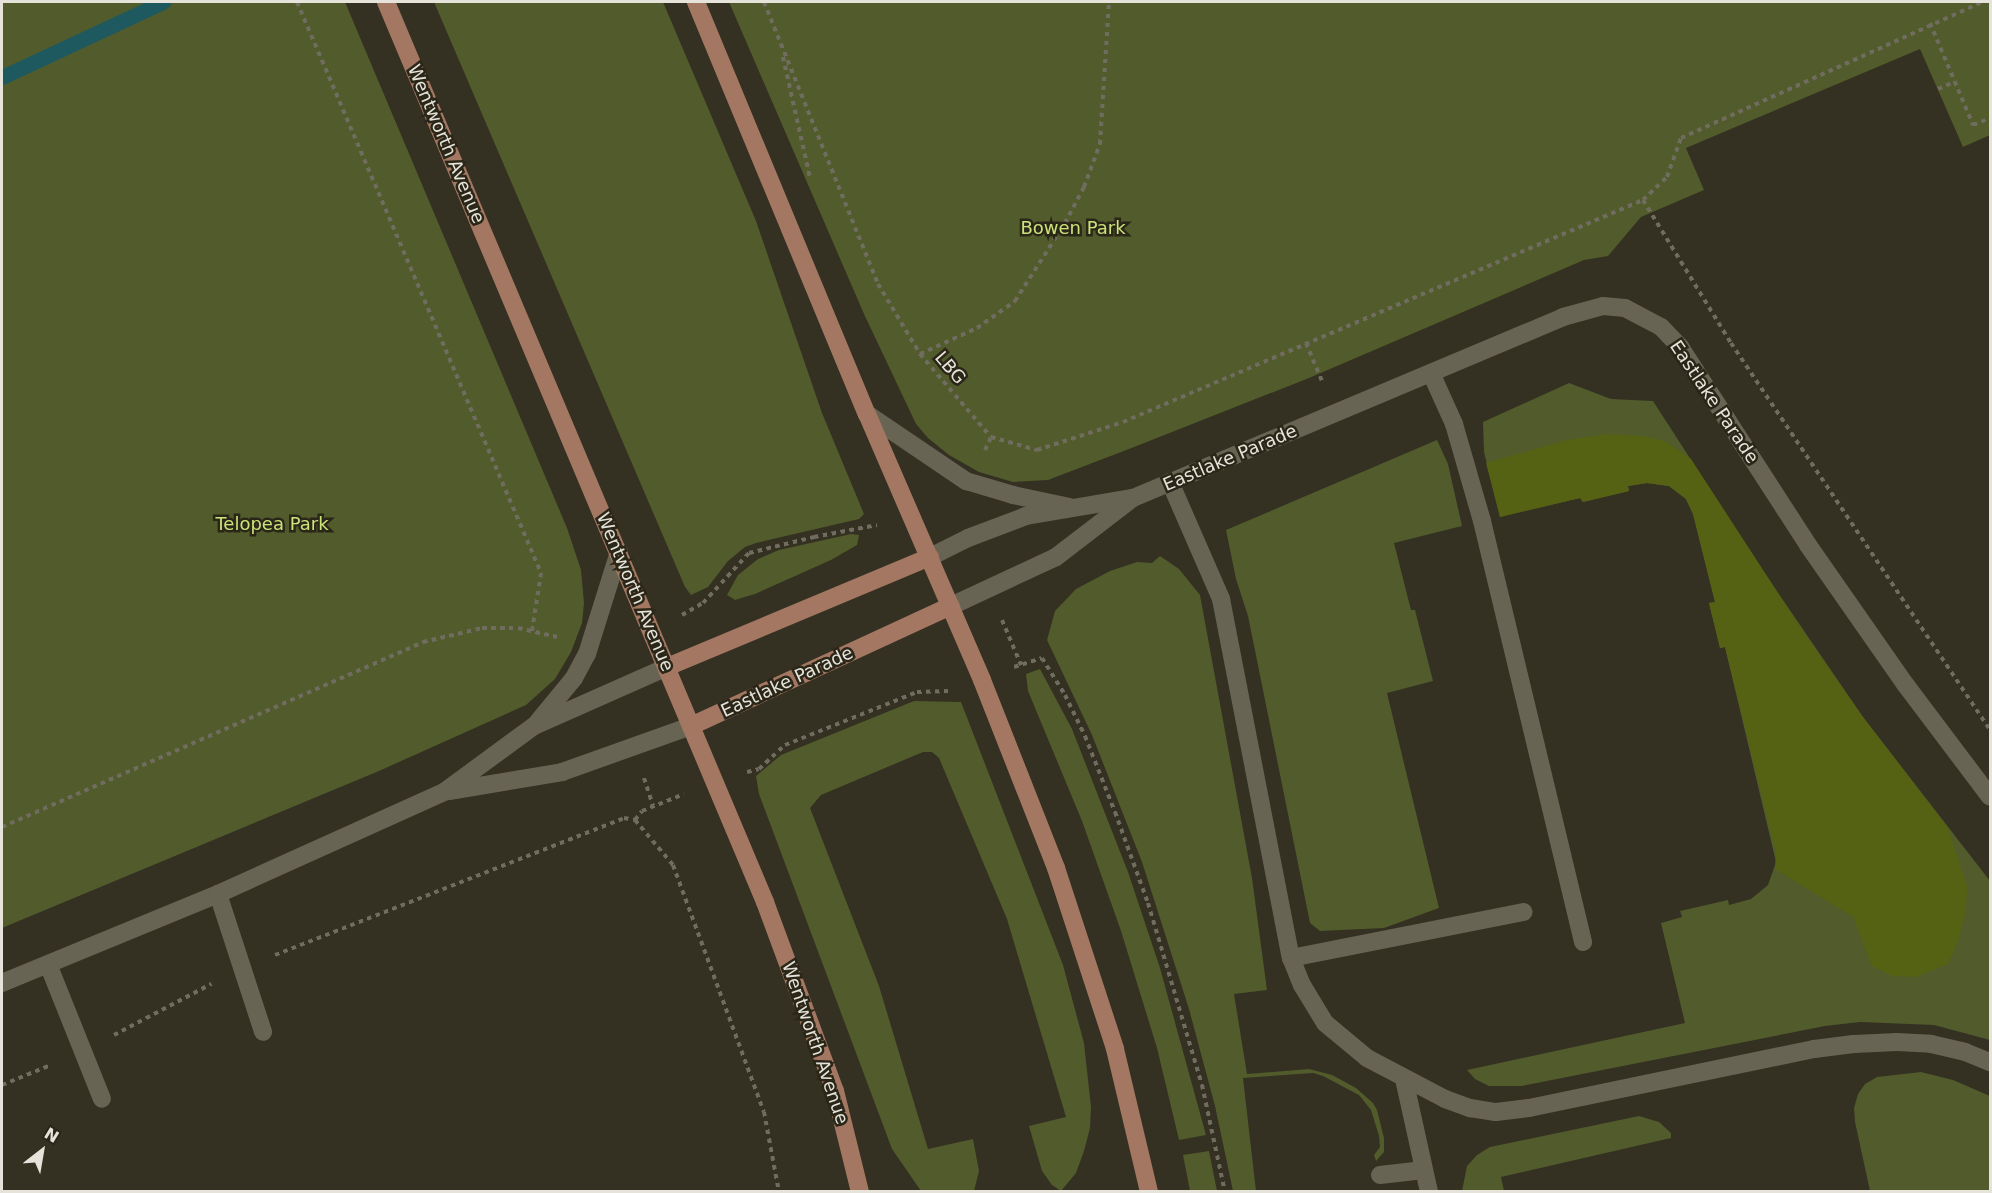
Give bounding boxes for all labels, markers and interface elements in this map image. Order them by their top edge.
street label: Wentworth Avenue [403,61,489,227]
park label: Bowen Park [1020,217,1126,239]
street label: Eastlake Parade [1665,336,1763,468]
street label: LBG [930,347,970,389]
street label: Eastlake Parade [1160,420,1300,496]
street label: Wentworth Avenue [592,509,678,675]
park label: Telopea Park [215,513,329,535]
street label: Eastlake Parade [717,642,857,722]
street label: Wentworth Avenue [777,959,853,1127]
north arrow [12,1121,72,1181]
text: N [41,1124,62,1147]

